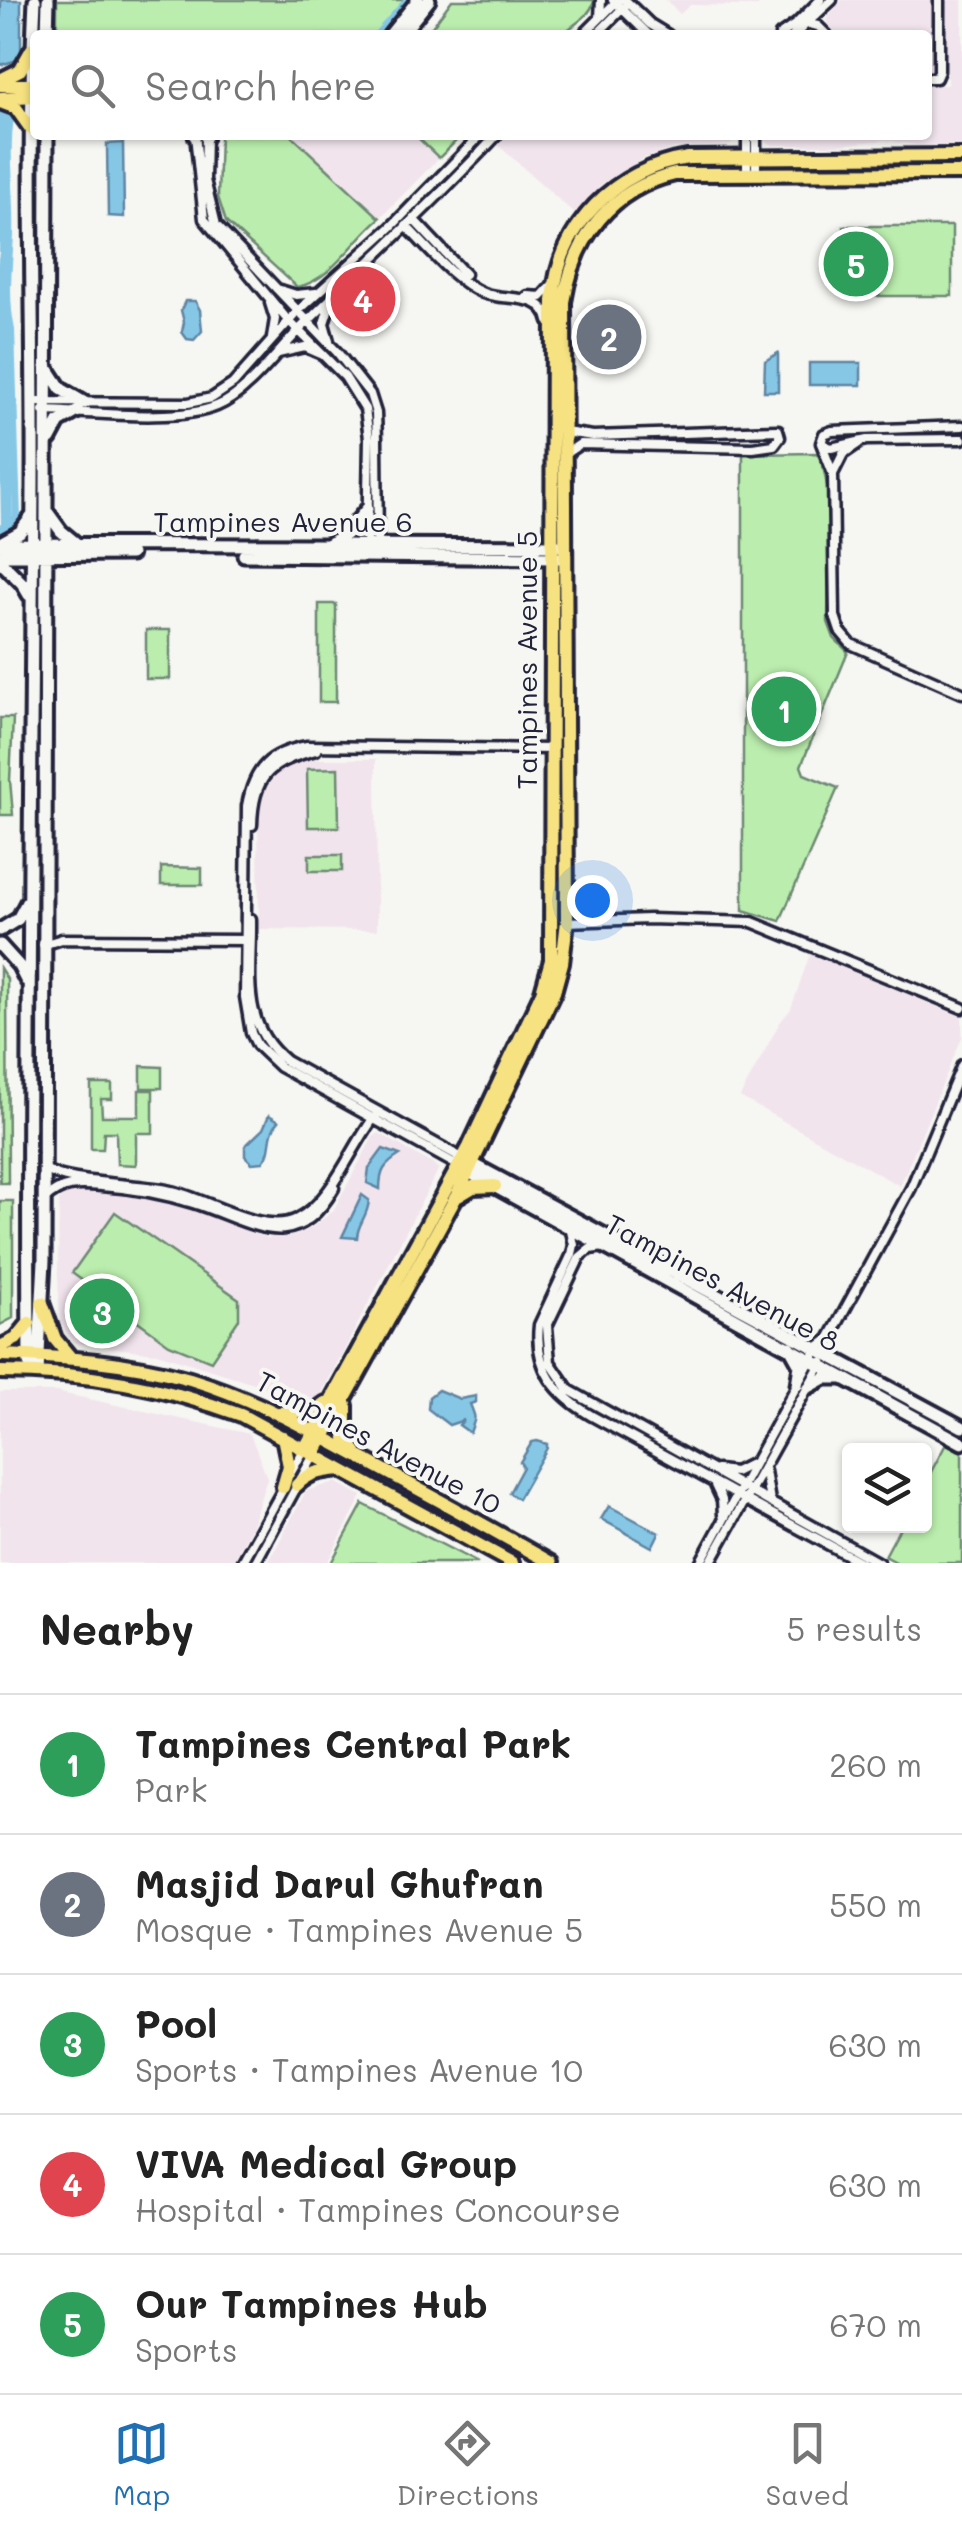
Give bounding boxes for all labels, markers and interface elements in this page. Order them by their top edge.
search box [30,30,932,140]
icon: search [65,58,120,113]
text: Search here [145,60,376,110]
pin: 5 [824,226,888,302]
pin: 4 [330,262,396,336]
pin: 2 [576,300,642,374]
street label: Tampines Avenue 6 [153,503,413,539]
street label: Tampines Avenue 5 [508,531,544,789]
pin: 1 [752,672,816,746]
your location [567,875,618,926]
street label: Tampines Avenue 8 [600,1205,846,1359]
pin: 3 [70,1274,134,1348]
street label: Tampines Avenue 10 [250,1362,508,1522]
map controls [842,1443,932,1533]
button: layers [842,1443,932,1533]
text: Nearby [40,1601,194,1656]
text: 5 results [787,1607,922,1649]
text: Tampines Central Park [135,1718,571,1768]
text: 1 [65,1743,80,1785]
text: 260 m [829,1743,922,1785]
text: Park [135,1768,208,1810]
text: Masjid Darul Ghufran [135,1858,543,1908]
text: 2 [64,1883,81,1925]
text: 550 m [829,1883,922,1925]
text: Mosque · Tampines Avenue 5 [135,1908,583,1950]
text: Pool [135,1998,217,2048]
text: 3 [63,2023,82,2065]
text: 630 m [828,2023,922,2065]
text: Sports · Tampines Avenue 10 [135,2048,583,2090]
text: VIVA Medical Group [135,2138,517,2188]
text: 4 [62,2163,83,2205]
text: 630 m [828,2163,922,2205]
text: Hospital · Tampines Concourse [135,2188,621,2230]
text: Our Tampines Hub [135,2278,488,2328]
text: 5 [63,2303,82,2345]
text: 670 m [829,2303,922,2345]
text: Sports [135,2328,237,2370]
tab: Map [113,2416,170,2512]
tab: Directions [397,2416,539,2512]
tab: Saved [766,2416,849,2512]

